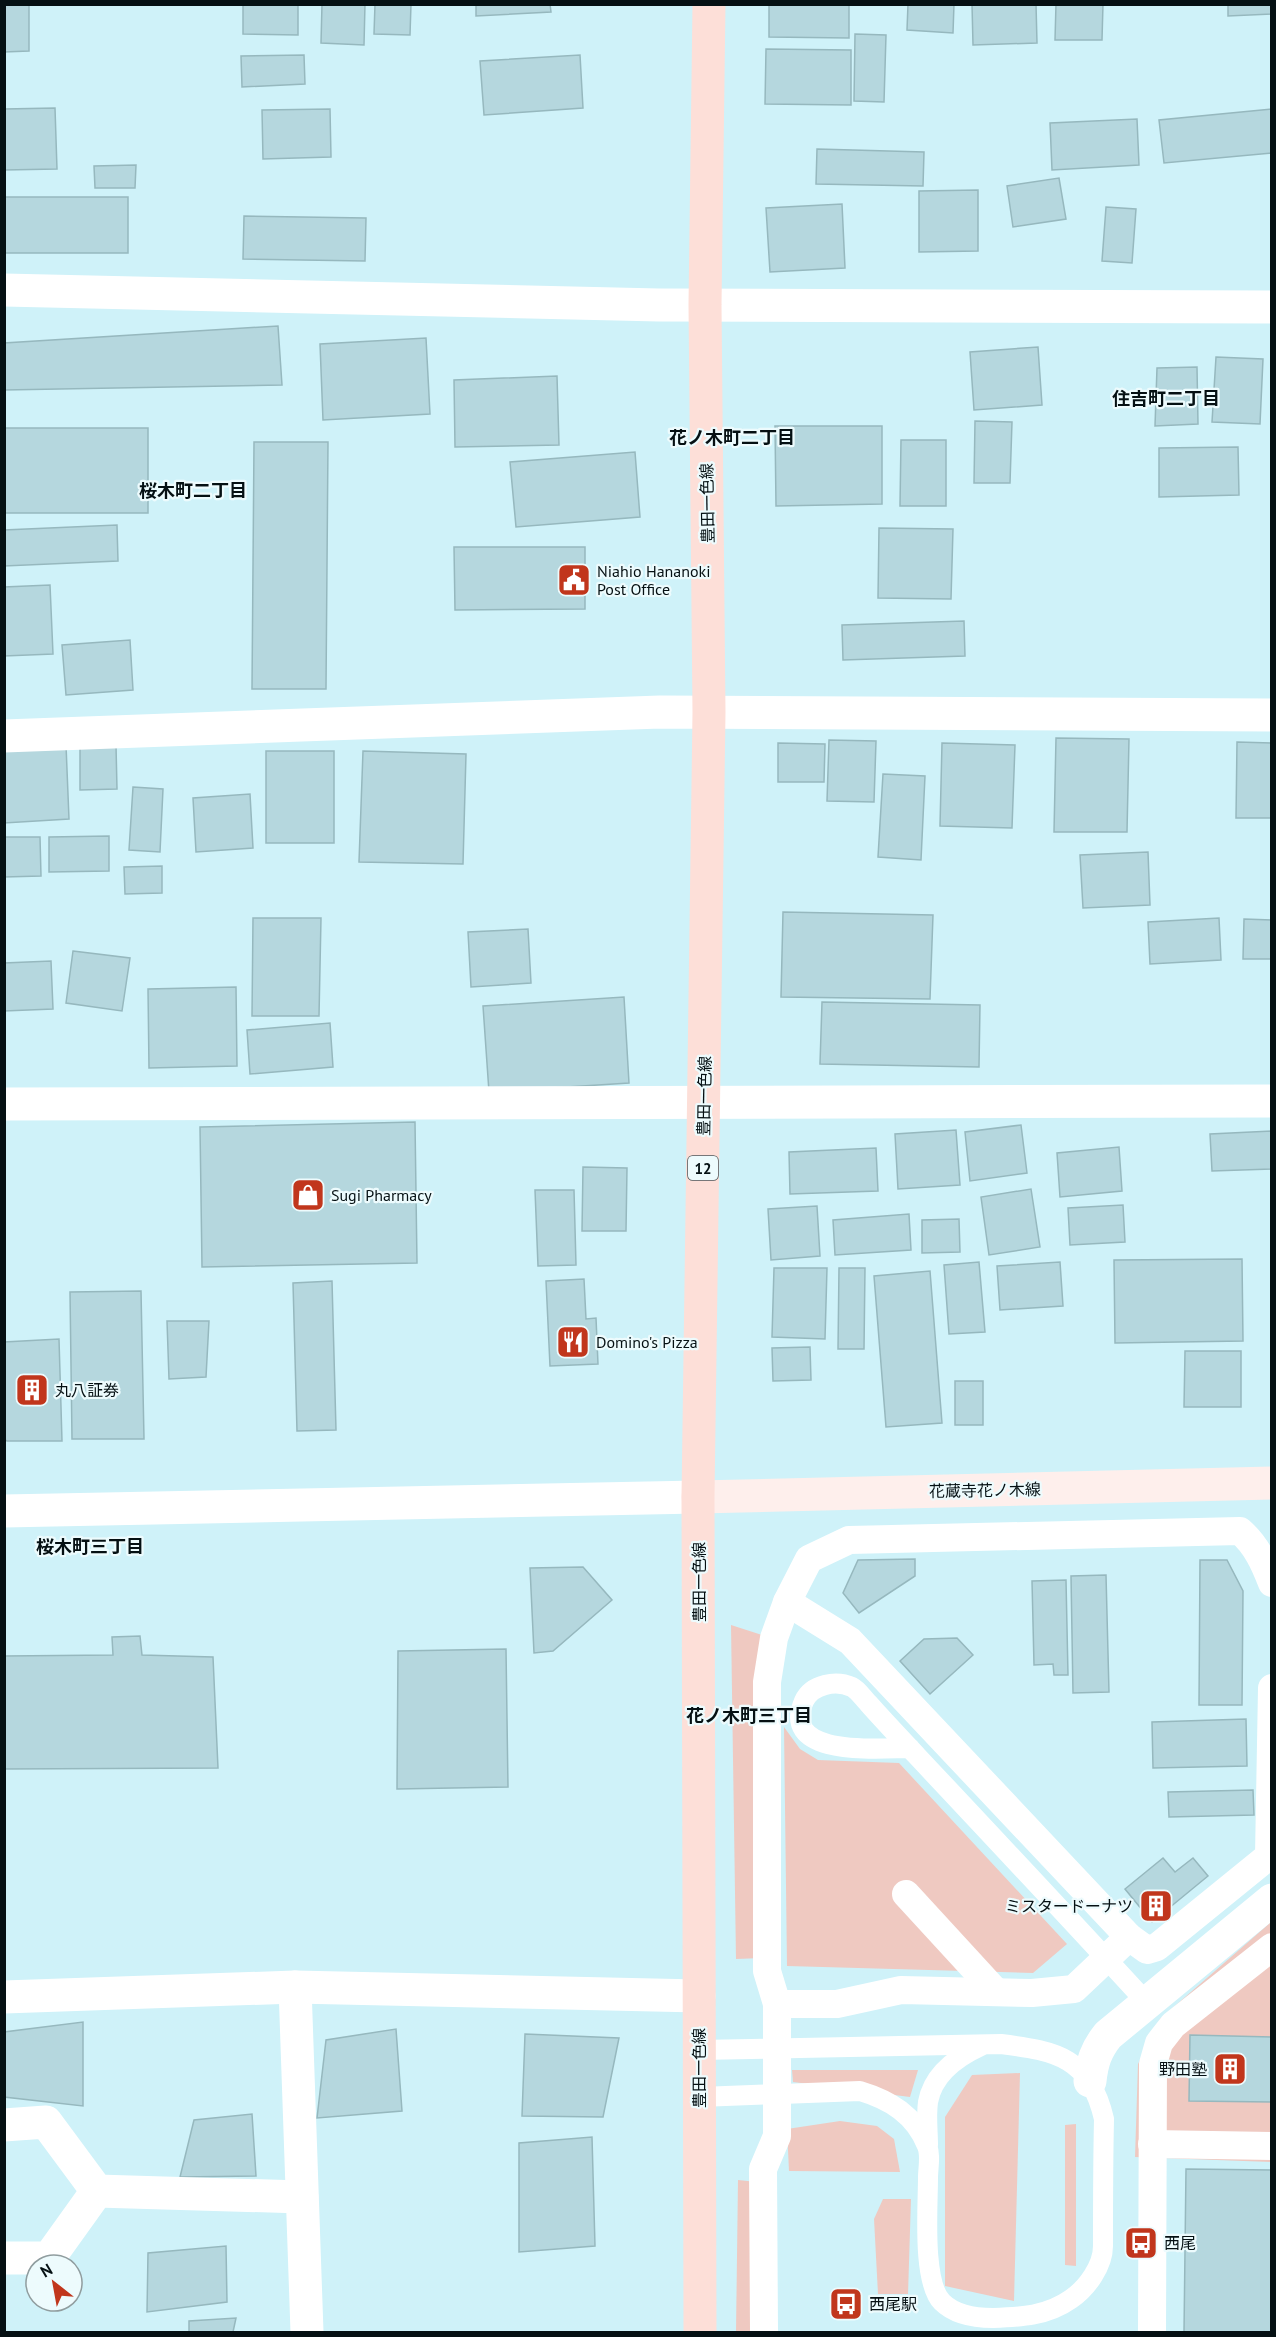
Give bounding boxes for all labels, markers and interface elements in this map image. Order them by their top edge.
district label: 住吉町二丁目 [1112,387,1220,410]
district label: 花ノ木町二丁目 [669,426,795,449]
street label: 豊田一色線 [696,463,718,543]
district label: 桜木町二丁目 [139,479,247,502]
place label: Niahio Hananoki Post Office [597,561,711,599]
public building icon: Niahio Hananoki Post Office [556,562,592,598]
street label: 豊田一色線 [693,1056,715,1136]
road number: 12 [688,1156,718,1180]
shop icon: Sugi Pharmacy [290,1177,326,1213]
place label: Sugi Pharmacy [331,1185,432,1205]
restaurant icon: Domino's Pizza [555,1324,591,1360]
place label: Domino's Pizza [596,1332,698,1352]
building icon: 丸八証券 [14,1372,50,1408]
place label: 丸八証券 [55,1380,119,1400]
street label: 花蔵寺花ノ木線 [929,1479,1041,1501]
district label: 桜木町三丁目 [36,1535,144,1558]
street label: 豊田一色線 [689,1542,709,1622]
district label: 花ノ木町三丁目 [686,1704,812,1727]
building icon: ミスタードーナツ [1138,1888,1174,1924]
place label: ミスタードーナツ [1005,1896,1133,1916]
street label: 豊田一色線 [689,2028,709,2108]
building icon: 野田塾 [1212,2051,1248,2087]
place label: 野田塾 [1159,2059,1207,2079]
bus stop icon: 西尾 [1123,2225,1159,2261]
place label: 西尾 [1164,2233,1196,2253]
north arrow [24,2253,84,2313]
text: N [37,2259,56,2281]
bus stop icon: 西尾駅 [828,2286,864,2322]
place label: 西尾駅 [869,2294,917,2314]

